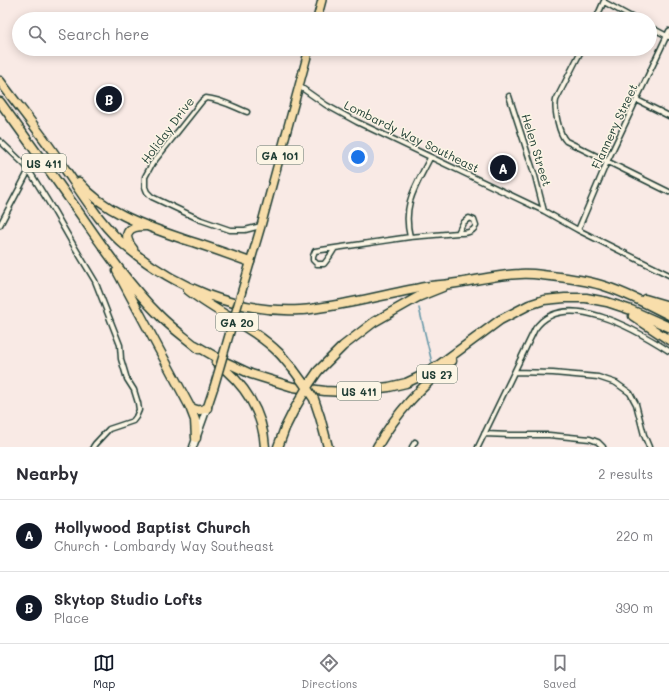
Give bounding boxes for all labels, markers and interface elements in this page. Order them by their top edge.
search box [12,12,657,56]
icon: search [26,23,48,45]
text: Search here [58,24,149,44]
street label: Flannery Street [587,81,641,171]
pin: B [96,84,122,114]
street label: Holiday Drive [137,94,197,166]
street label: Lombardy Way Southeast [342,96,482,176]
street label: Helen Street [518,112,556,188]
road number: GA 101 [257,146,303,164]
your location [348,147,368,167]
pin: A [490,153,516,183]
road number: US 411 [22,154,66,172]
road number: GA 20 [216,313,258,331]
road number: US 27 [417,365,457,383]
road number: US 411 [337,382,381,400]
text: Nearby [16,462,78,484]
text: 2 results [598,465,653,482]
text: Hollywood Baptist Church [54,517,250,537]
text: A [24,527,34,544]
text: 220 m [616,527,653,544]
text: Church · Lombardy Way Southeast [54,537,274,554]
text: Skytop Studio Lofts [54,589,202,609]
text: B [25,599,33,616]
text: 390 m [615,599,653,616]
text: Place [54,609,89,626]
tab: Map [93,652,115,691]
tab: Directions [301,652,357,691]
tab: Saved [543,652,576,691]

